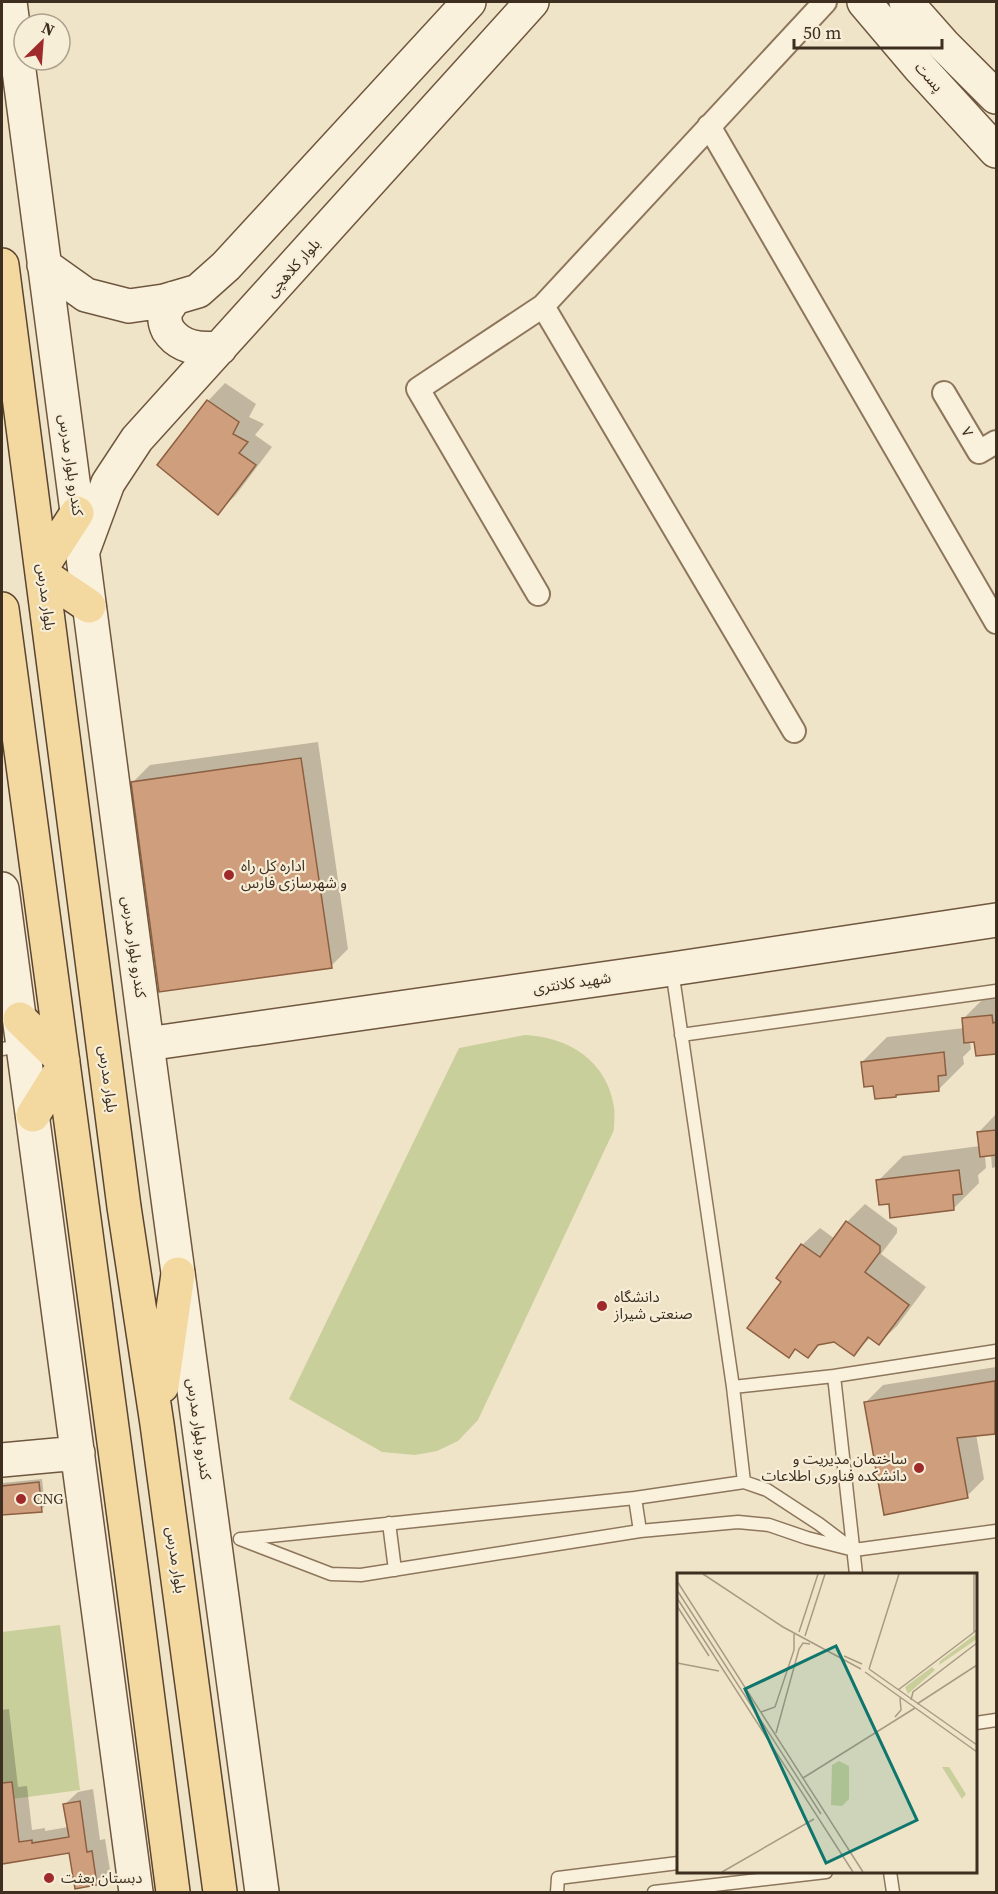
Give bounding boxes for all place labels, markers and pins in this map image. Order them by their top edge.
place label: اداره کل راه و شهرسازی فارس [241,855,347,893]
marker: اداره کل راه و شهرسازی فارس [222,868,236,882]
place label: دانشگاه صنعتی شیراز [613,1286,693,1324]
marker: دانشگاه صنعتی شیراز [595,1299,609,1313]
place label: ساختمان مدیریت و دانشکده فناوری اطلاعات [761,1448,907,1486]
marker: ساختمان مدیریت و دانشکده فناوری اطلاعات [912,1461,926,1475]
place label: CNG [33,1488,63,1509]
marker: CNG [14,1492,28,1506]
place label: دبستان بعثت [61,1867,143,1888]
marker: دبستان بعثت [42,1871,56,1885]

